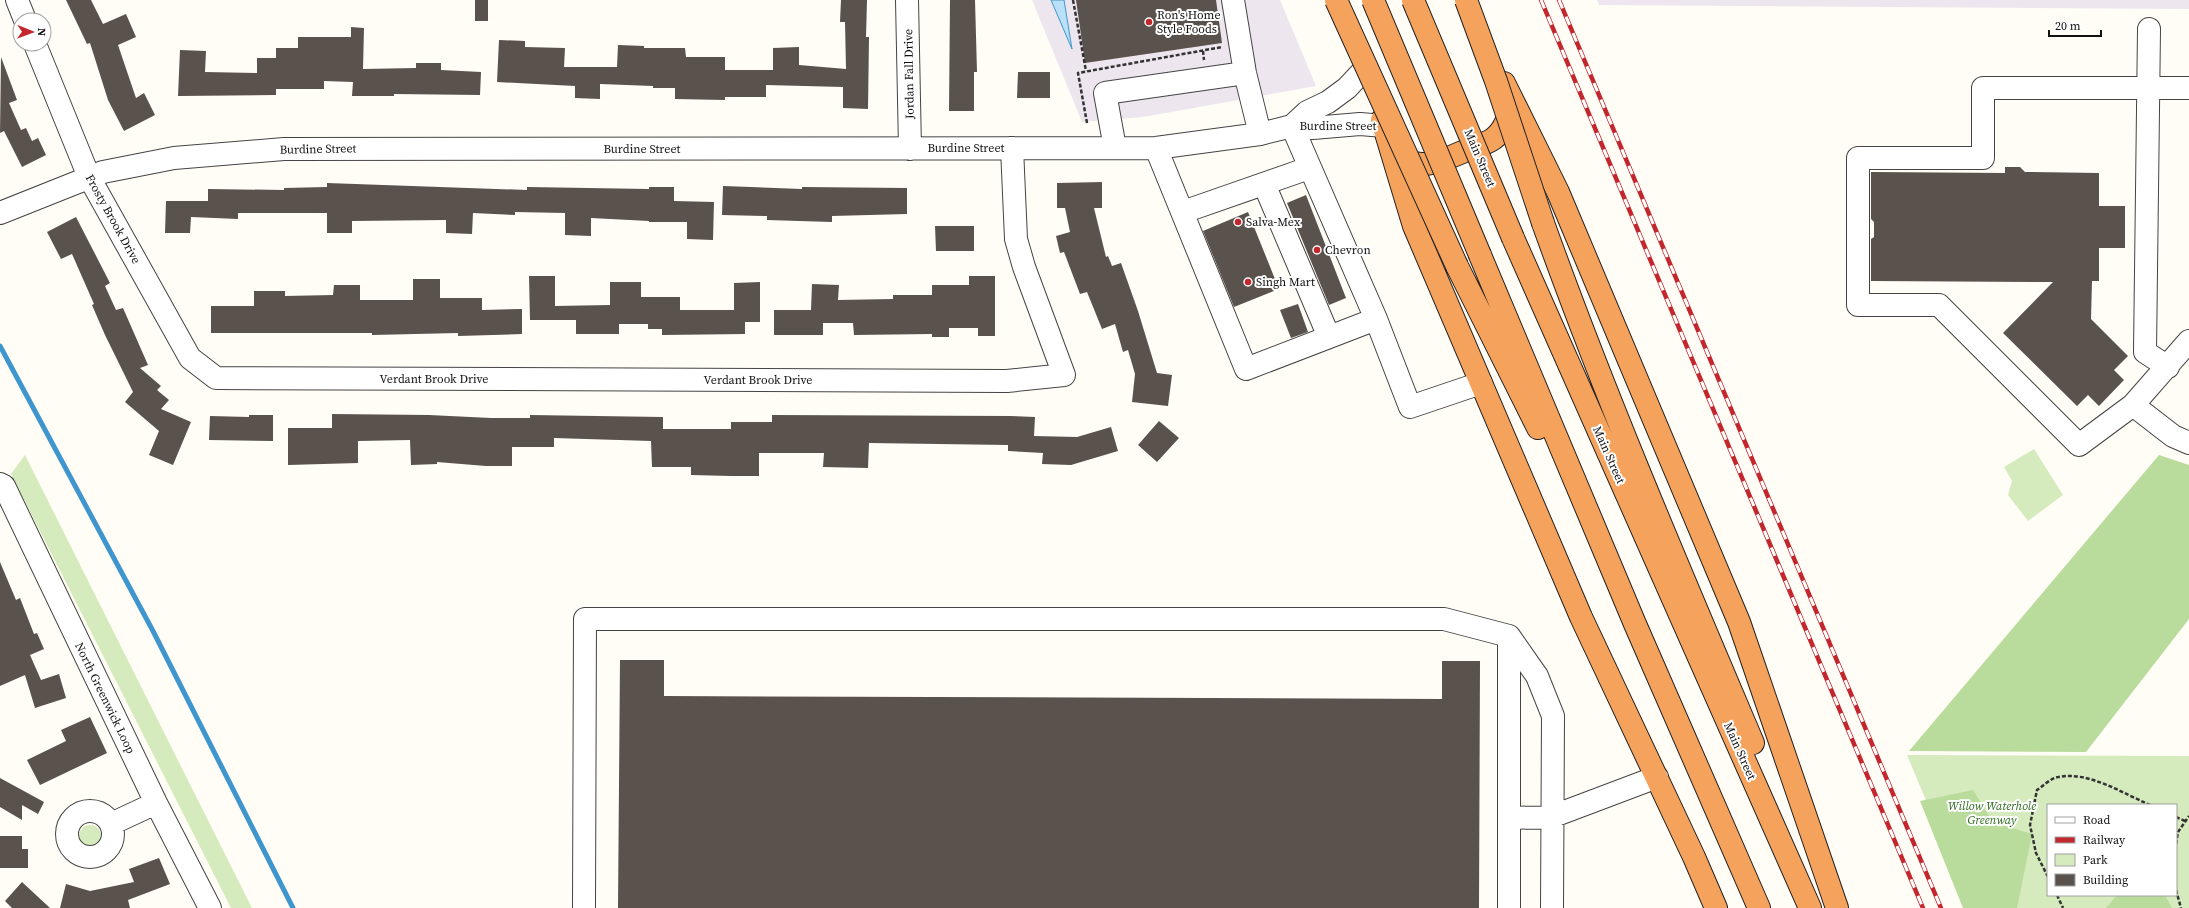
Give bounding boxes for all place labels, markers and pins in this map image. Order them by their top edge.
place label: Ron's Home Style Foods [1157,7,1221,37]
marker: Ron's Home Style Foods [1144,17,1154,27]
place label: Salva-Mex [1246,214,1301,230]
marker: Salva-Mex [1233,217,1243,227]
place label: Chevron [1325,242,1371,258]
marker: Chevron [1312,245,1322,255]
place label: Singh Mart [1256,274,1315,290]
marker: Singh Mart [1243,277,1253,287]

